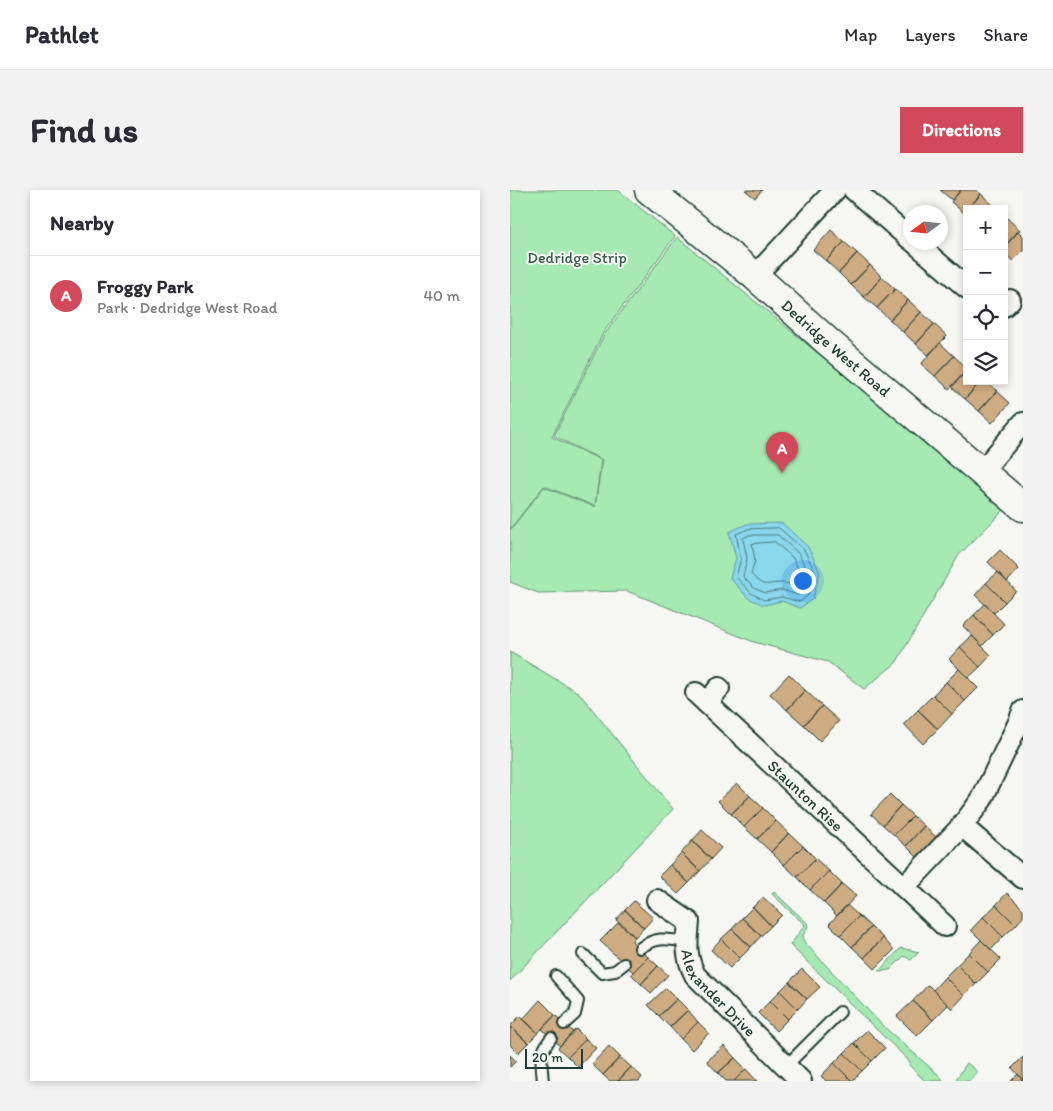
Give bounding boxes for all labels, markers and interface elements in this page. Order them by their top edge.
text: Pathlet [25,20,99,49]
text: Map [844,24,877,46]
text: Layers [905,24,955,46]
text: Share [983,24,1028,46]
button: Directions [900,107,1023,153]
text: Find us [30,109,138,151]
north arrow [903,205,948,250]
map controls [963,205,1008,385]
button: + [963,205,1008,250]
text: Nearby [50,210,114,235]
park label: Dedridge Strip [527,248,627,267]
button: − [963,250,1008,295]
text: Froggy Park [97,275,194,298]
text: A [61,286,71,305]
text: 40 m [423,286,460,305]
street label: Dedridge West Road [778,295,895,400]
button: locate [963,295,1008,340]
text: Park · Dedridge West Road [97,298,278,317]
button: layers [963,340,1008,385]
pin: A [766,432,798,473]
your location [790,568,816,594]
street label: Staunton Rise [764,756,847,835]
street label: Alexander Drive [678,948,760,1040]
scale bar [525,1046,582,1069]
text: 20 m [532,1049,563,1066]

